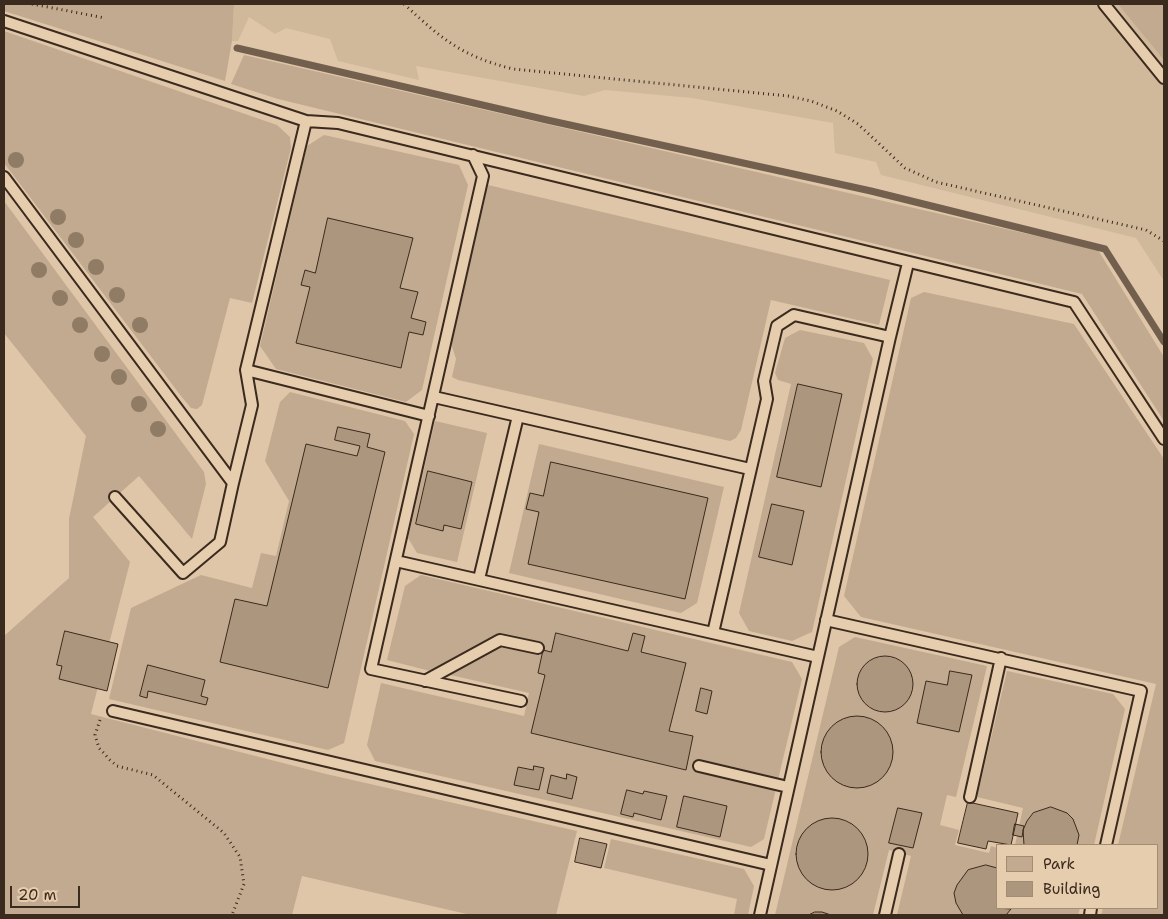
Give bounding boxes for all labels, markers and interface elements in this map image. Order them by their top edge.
legend [996,844,1158,909]
text: Park [1043,854,1075,874]
scale bar [12,876,82,908]
text: Building [1043,879,1100,899]
text: 20 m [18,885,57,905]

